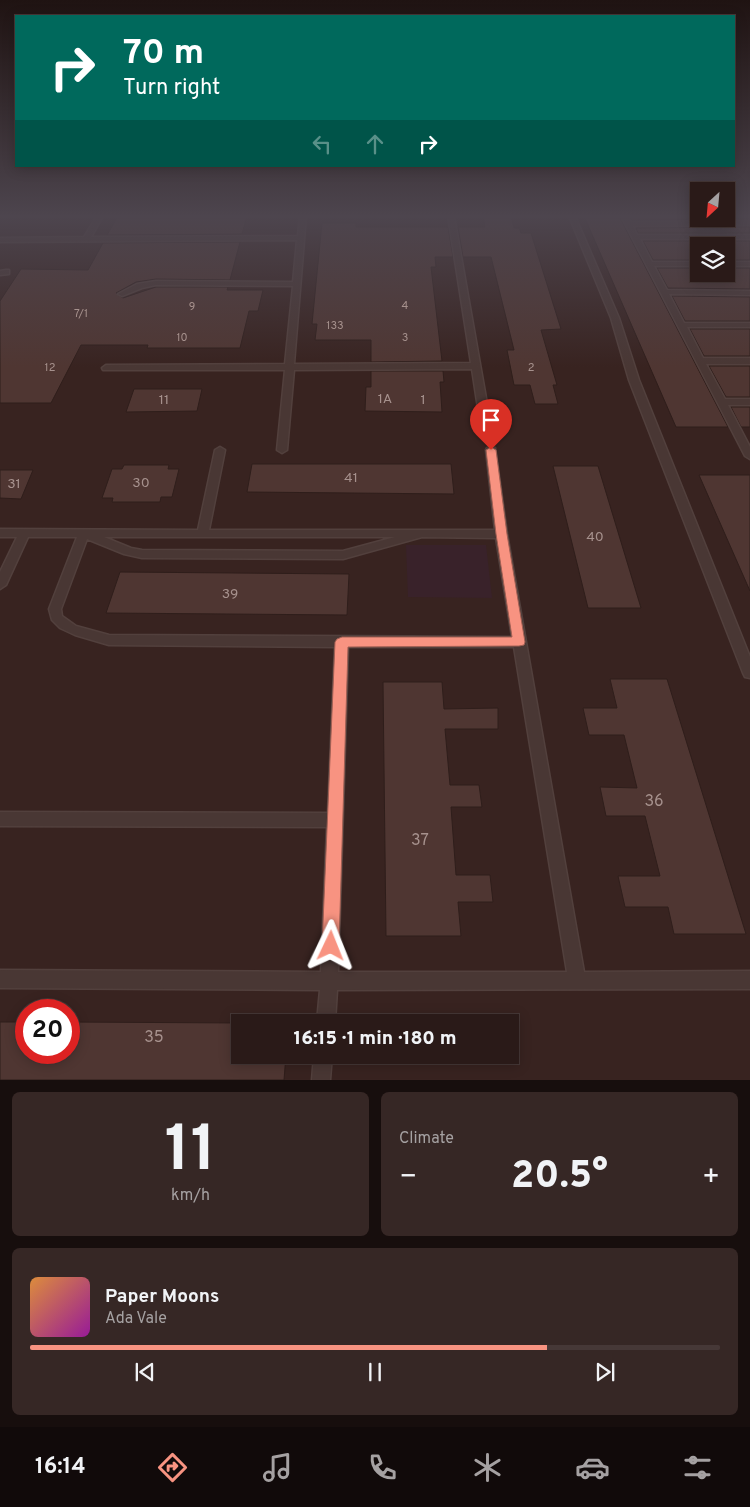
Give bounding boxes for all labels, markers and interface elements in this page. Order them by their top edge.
text: 70 m [123,32,204,76]
icon: right [40,35,105,100]
text: Turn right [123,75,220,102]
icon: left [308,130,336,158]
icon: ahead [361,130,389,158]
icon: right [414,130,442,158]
north arrow [690,182,735,228]
map controls [690,182,735,282]
button: layers [690,237,735,282]
house number: 4 [402,299,409,313]
house number: 9 [189,300,195,314]
house number: 7/1 [74,307,88,321]
house number: 133 [326,319,344,333]
house number: 10 [176,331,188,345]
house number: 3 [402,331,408,345]
house number: 12 [45,361,55,375]
house number: 2 [528,361,534,375]
house number: 1А [378,391,392,408]
house number: 11 [159,392,169,409]
house number: 1 [420,392,426,409]
pin [470,399,512,450]
icon: arrive [477,406,505,434]
house number: 41 [344,470,358,487]
house number: 30 [132,475,150,492]
house number: 31 [7,476,21,493]
house number: 40 [586,529,604,546]
house number: 39 [222,586,238,603]
house number: 36 [644,792,664,812]
house number: 37 [411,831,429,851]
position arrow [304,919,356,971]
speed limit sign: 20 [15,999,80,1064]
text: 16:15 · 1 min · 180 m [293,1027,457,1051]
house number: 35 [144,1028,164,1048]
text: 11 [164,1112,217,1194]
text: Climate [399,1129,454,1149]
text: 20.5° [511,1153,608,1202]
text: − [399,1160,417,1196]
text: + [702,1160,720,1196]
text: km/h [171,1186,210,1206]
text: Paper Moons [105,1285,219,1309]
text: Ada Vale [105,1309,167,1329]
icon: previous [131,1358,159,1386]
icon: pause [361,1358,389,1386]
icon: next [591,1358,619,1386]
icon: directions [155,1450,190,1485]
icon: music [260,1450,295,1485]
icon: phone [365,1450,400,1485]
icon: climate [470,1450,505,1485]
icon: car [575,1450,610,1485]
icon: filters [680,1450,715,1485]
text: 16:14 [35,1454,86,1481]

